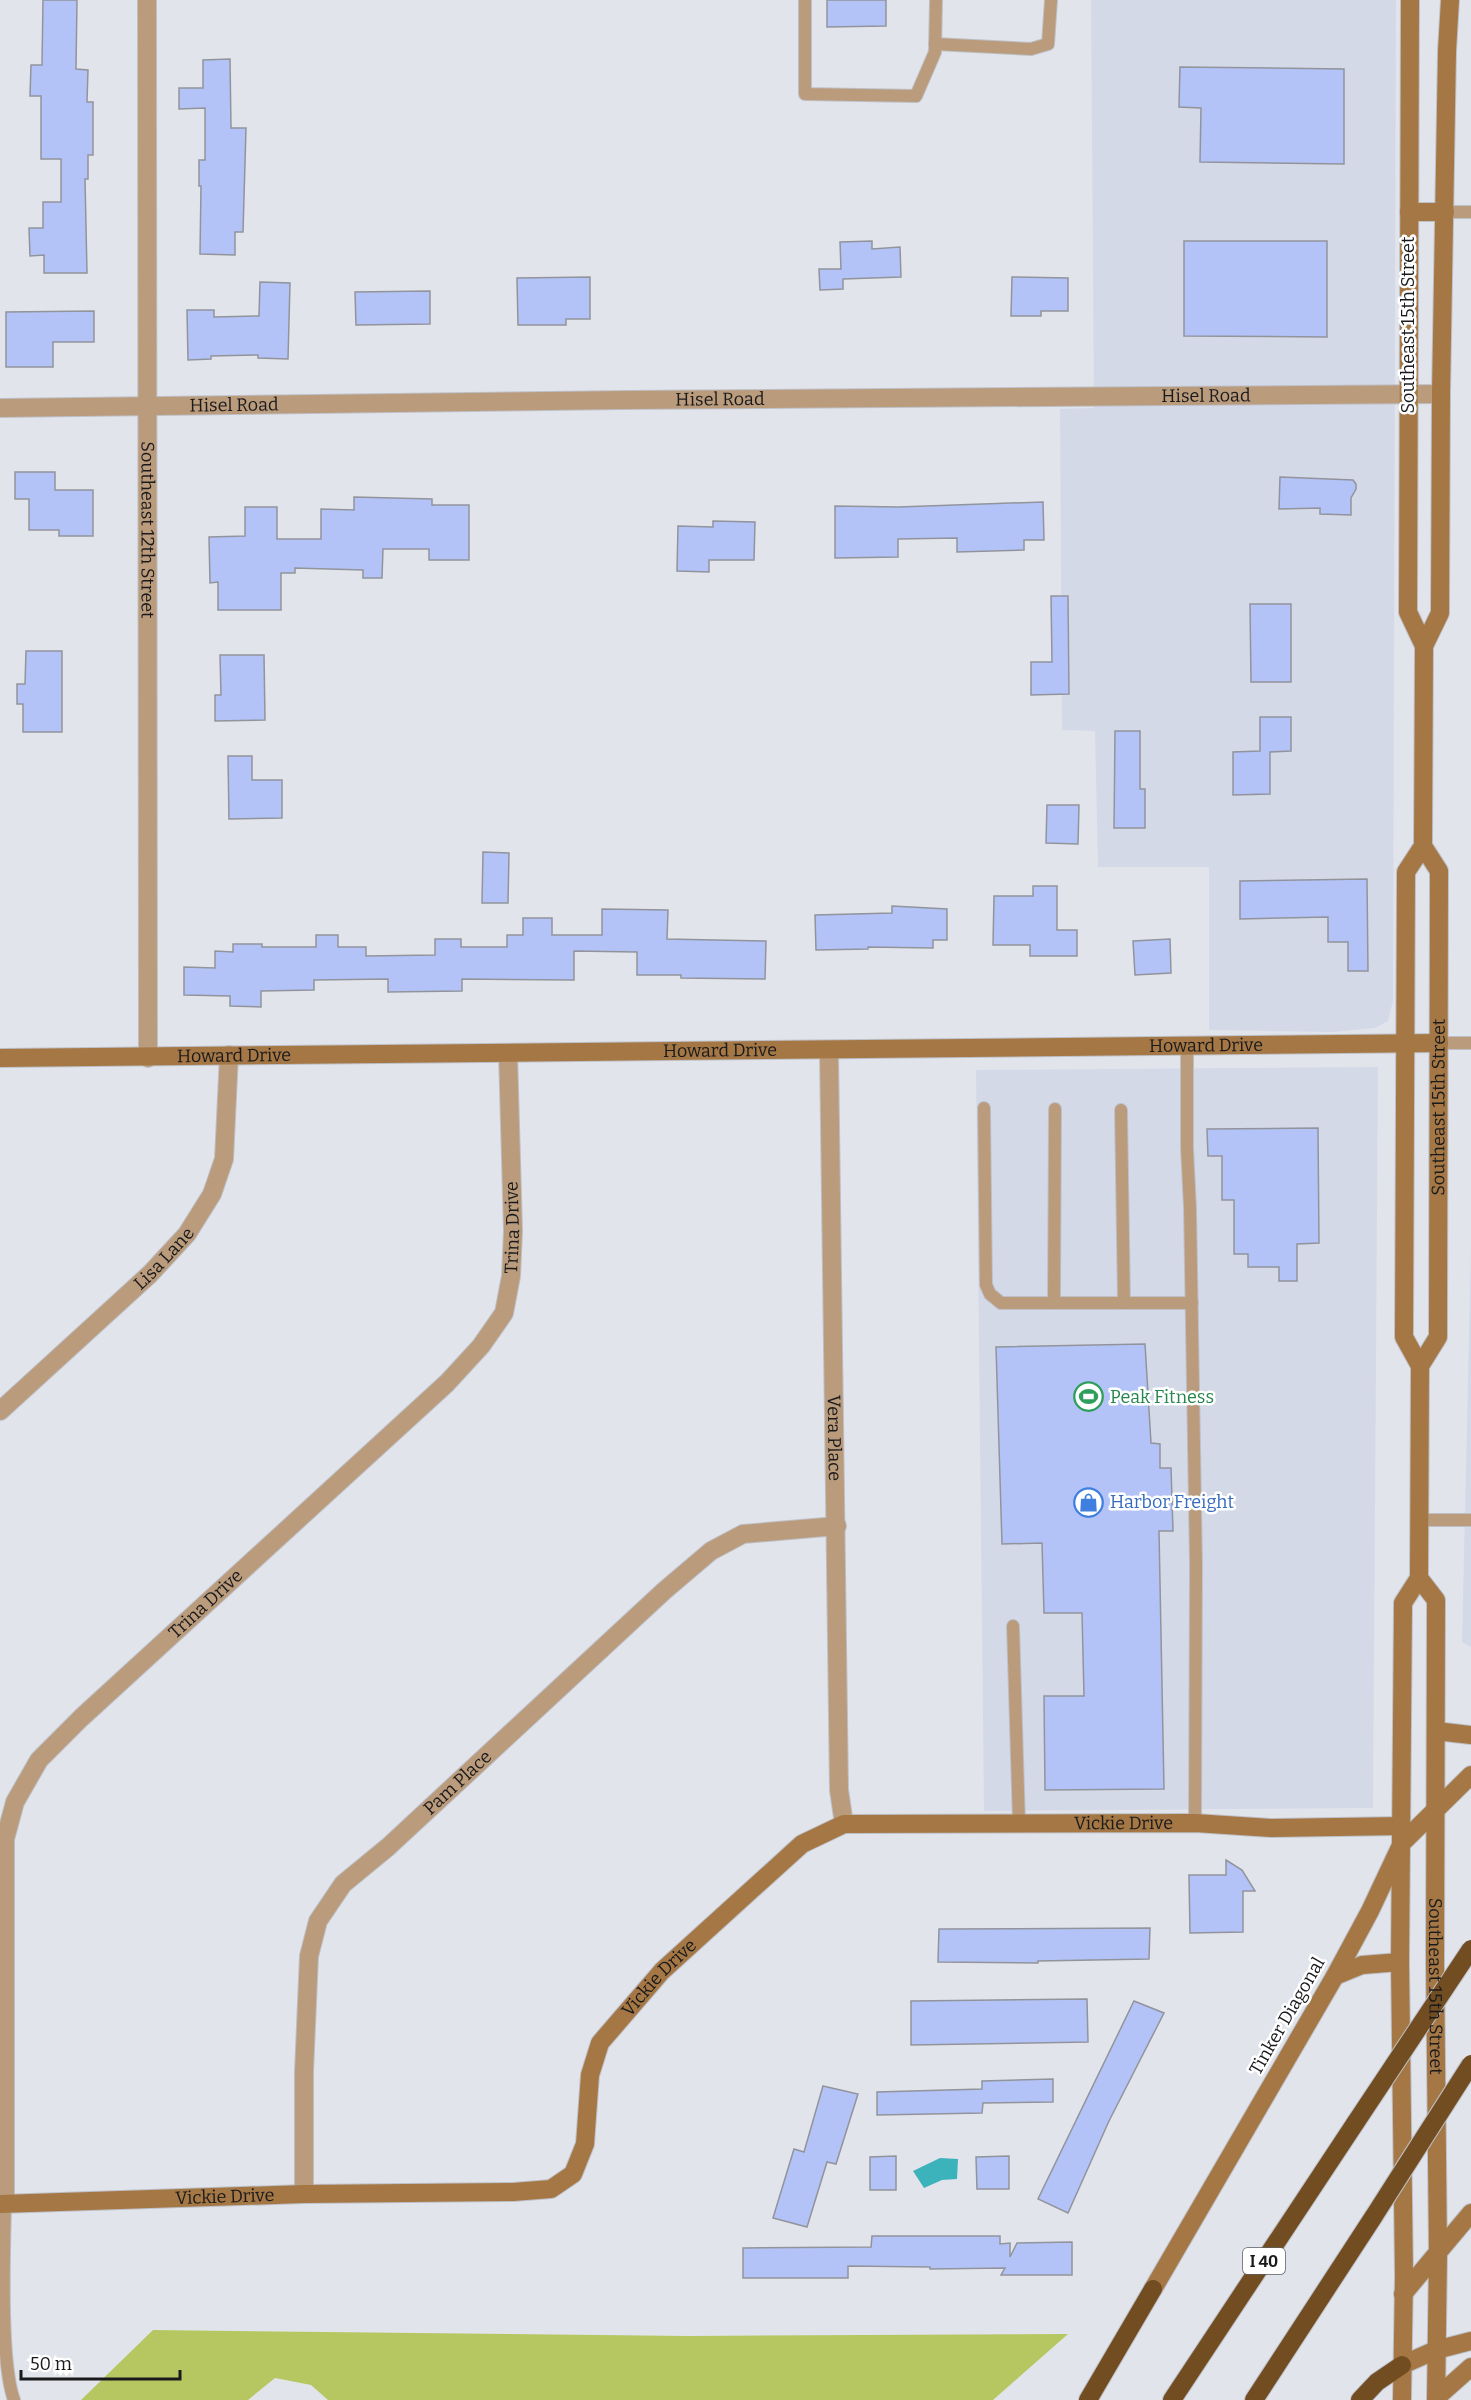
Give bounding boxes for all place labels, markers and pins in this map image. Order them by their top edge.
sports icon: Peak Fitness [1073,1381,1105,1413]
place label: Peak Fitness [1110,1386,1214,1408]
shop icon: Harbor Freight [1073,1486,1105,1518]
place label: Harbor Freight [1110,1491,1234,1513]

